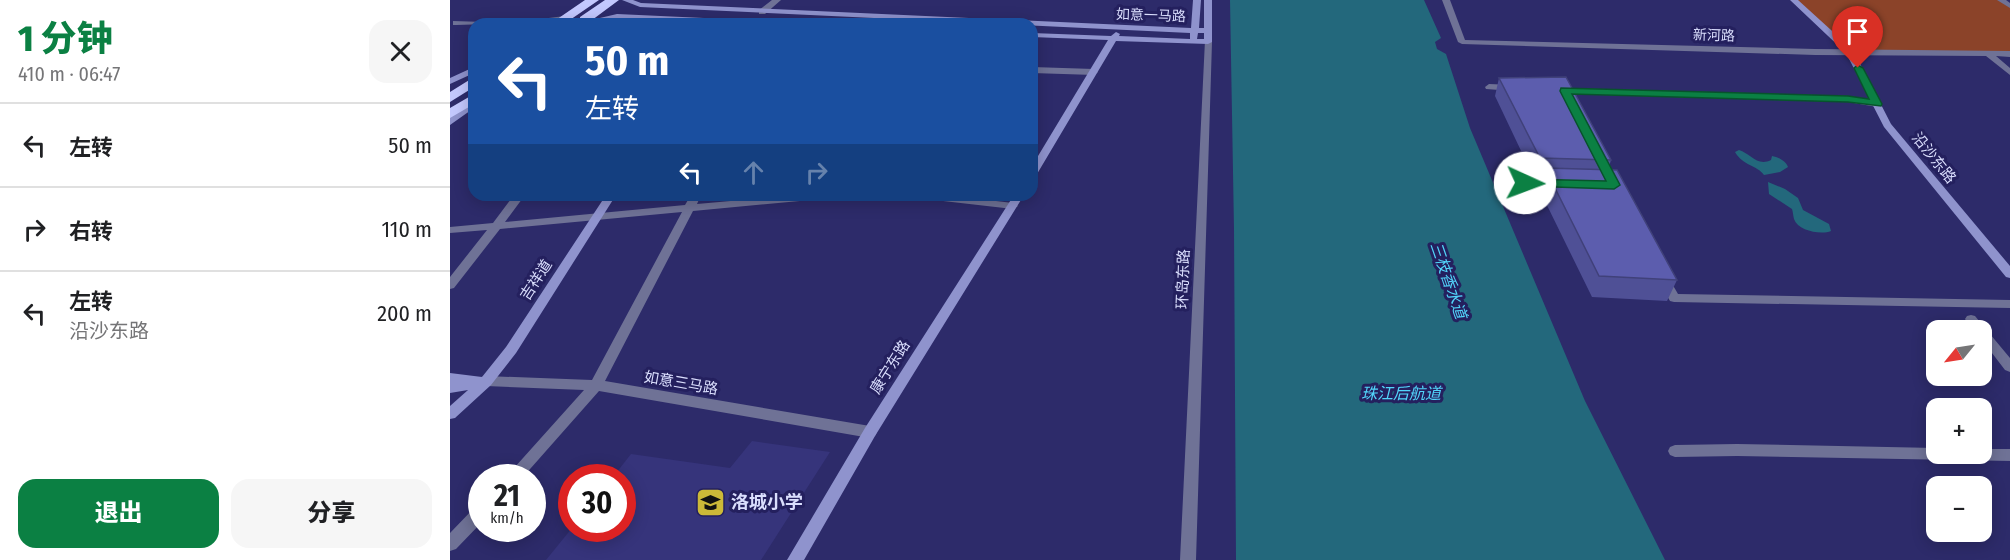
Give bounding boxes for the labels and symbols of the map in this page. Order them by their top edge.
street label: 如意一马路 [1116,6,1186,25]
pin [1832,6,1883,68]
street label: 新河路 [1693,26,1735,45]
street label: 沿沙东路 [1908,129,1960,187]
position arrow [1493,151,1557,215]
water label: 三枝香水道 [1427,239,1471,323]
street label: 环岛东路 [1173,249,1193,309]
street label: 吉祥道 [516,256,556,304]
north arrow [1926,320,1992,386]
street label: 康宁东路 [866,337,914,397]
street label: 如意三马路 [642,368,720,398]
water label: 珠江后航道 [1361,384,1443,403]
speed limit sign: 30 [558,464,636,542]
school or university icon: 洛城小学 [694,486,726,518]
place label: 洛城小学 [731,491,803,513]

